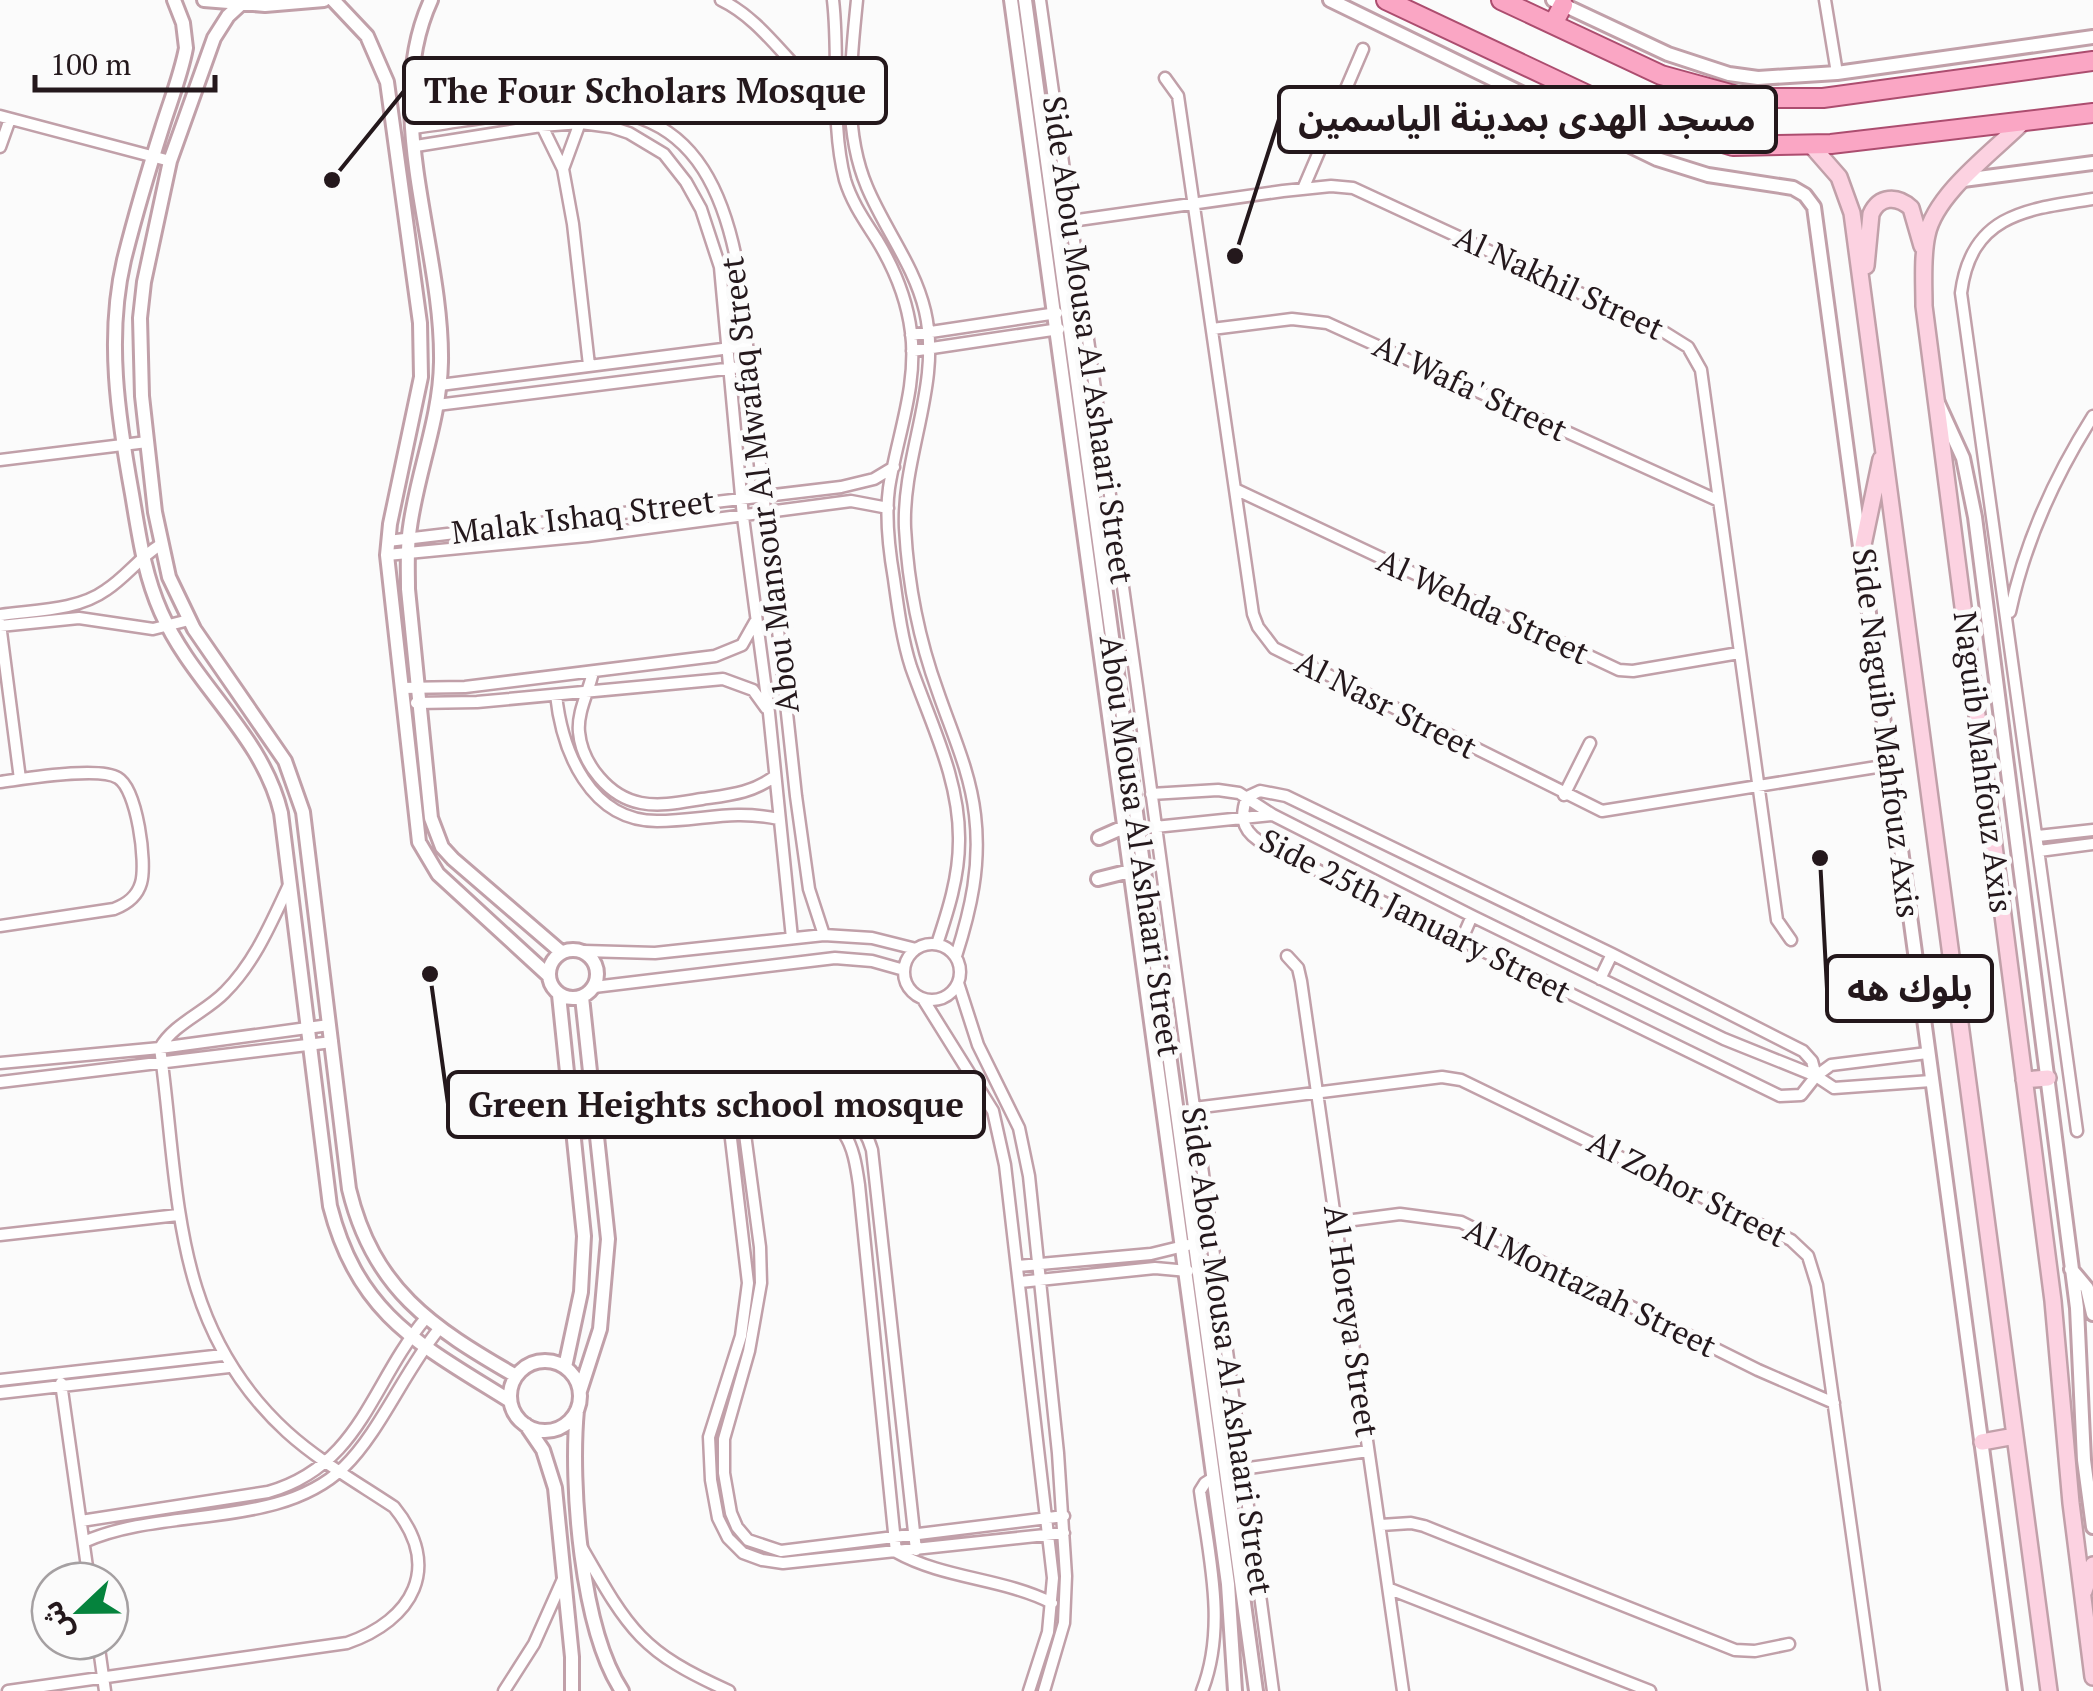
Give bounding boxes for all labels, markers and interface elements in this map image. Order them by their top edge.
scale bar [35,30,215,92]
text: 100 m [50,44,131,84]
callout: The Four Scholars Mosque [404,58,886,123]
text: The Four Scholars Mosque [424,67,866,113]
callout: مسجد الهدى بمدينة الياسمين [1279,87,1776,152]
street label: Side Abou Mousa Al Ashaari Street [1034,93,1144,587]
text: مسجد الهدى بمدينة الياسمين [1298,95,1756,141]
street label: Al Nakhil Street [1448,215,1671,349]
street label: Abou Mansour Al Mwafaq Street [710,254,808,716]
street label: Al Wafa' Street [1367,324,1574,450]
street label: Malak Ishaq Street [449,479,717,553]
street label: Al Wehda Street [1371,539,1596,674]
street label: Side Naguib Mahfouz Axis [1843,546,1930,920]
street label: Naguib Mahfouz Axis [1945,609,2023,915]
street label: Abou Mousa Al Ashaari Street [1091,633,1191,1059]
street label: Al Nasr Street [1289,640,1484,768]
street label: Side 25th January Street [1253,818,1578,1012]
callout: بلوك هه [1827,956,1992,1021]
text: بلوك هه [1847,965,1973,1011]
callout: Green Heights school mosque [448,1072,984,1137]
text: Green Heights school mosque [468,1081,964,1127]
street label: Side Abou Mousa Al Ashaari Street [1173,1104,1283,1598]
street label: Al Zohor Street [1581,1120,1794,1256]
street label: Al Horeya Street [1315,1202,1389,1440]
street label: Al Montazah Street [1457,1208,1724,1366]
north arrow [30,1561,130,1661]
text: ش [32,1596,81,1645]

